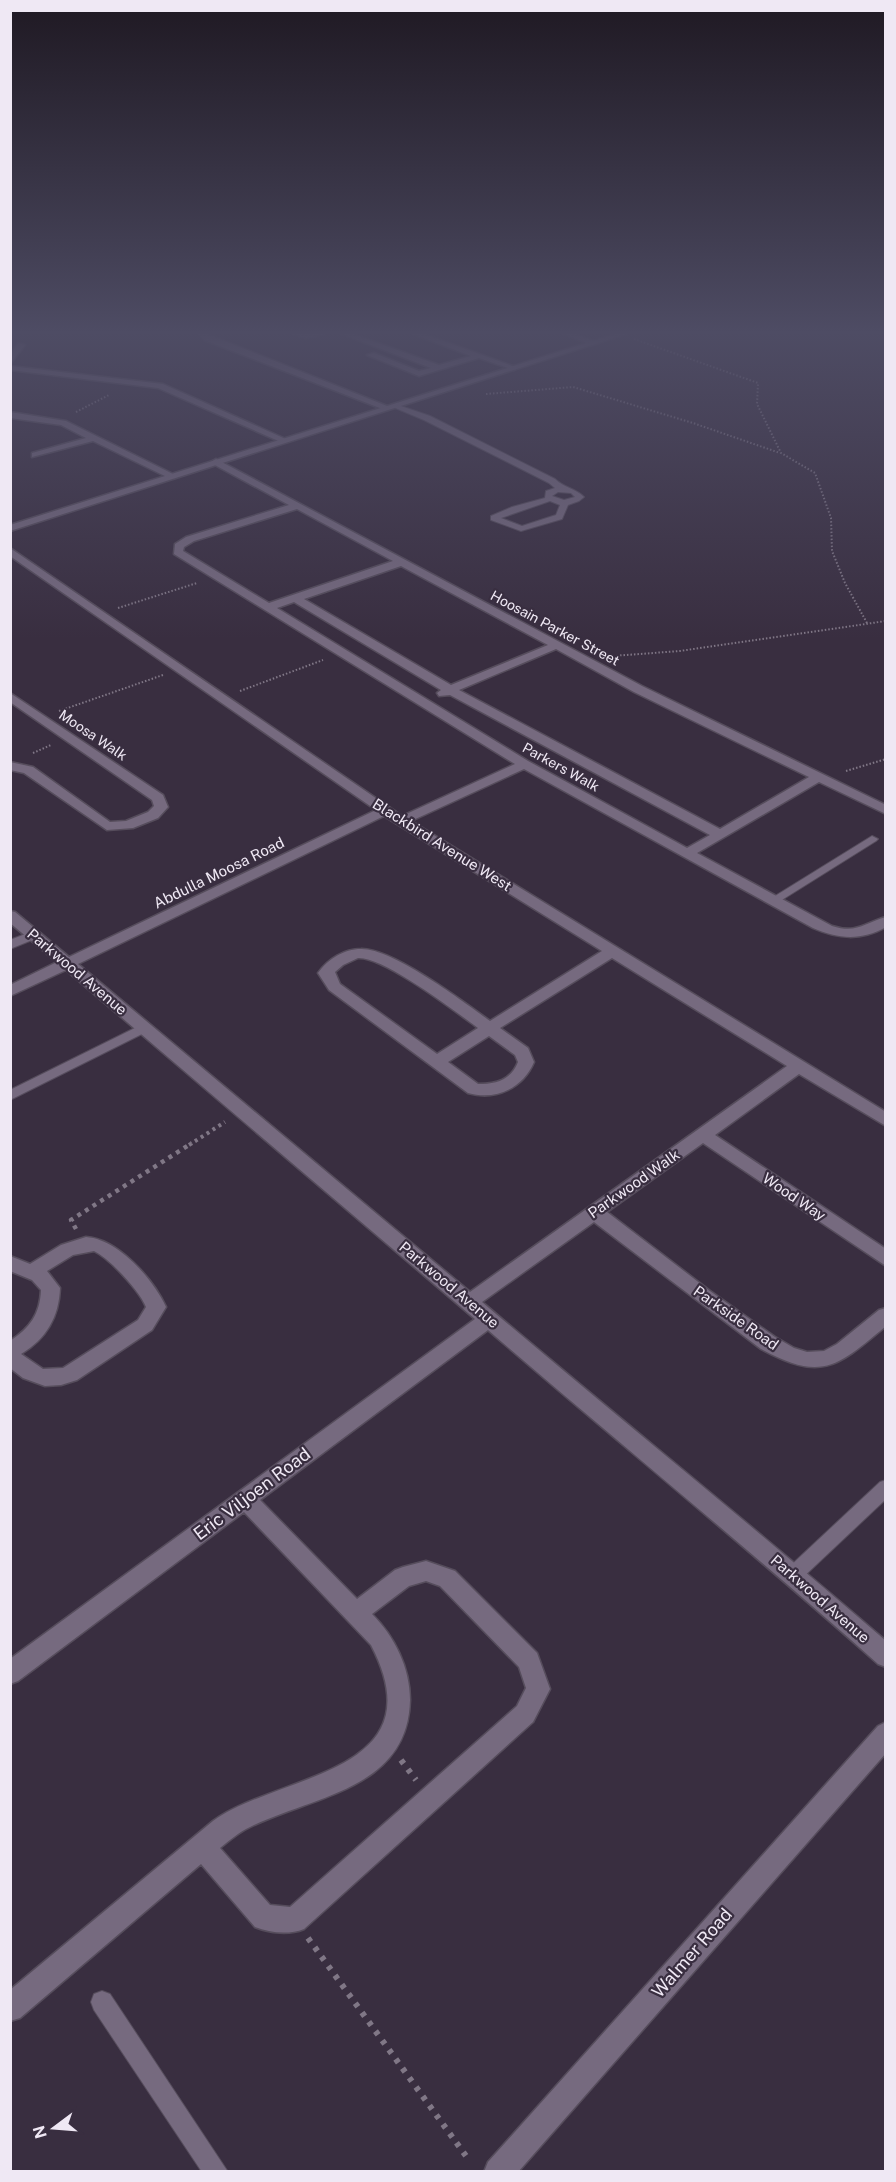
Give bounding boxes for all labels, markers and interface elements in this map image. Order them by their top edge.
street label: Hoosain Parker Street [488,587,622,669]
street label: Moosa Walk [56,706,130,764]
street label: Parkers Walk [520,739,602,795]
street label: Blackbird Avenue West [370,795,515,894]
street label: Abdulla Moosa Road [151,834,287,912]
street label: Parkwood Avenue [24,925,131,1018]
street label: Parkwood Walk [585,1146,683,1221]
street label: Wood Way [759,1169,829,1224]
street label: Parkwood Avenue [396,1238,503,1331]
street label: Parkside Road [691,1282,782,1353]
street label: Eric Viljoen Road [189,1443,314,1544]
street label: Parkwood Avenue [768,1551,873,1646]
street label: Walmer Road [647,1904,736,2002]
north arrow [24,2098,84,2158]
text: N [29,2123,51,2141]

